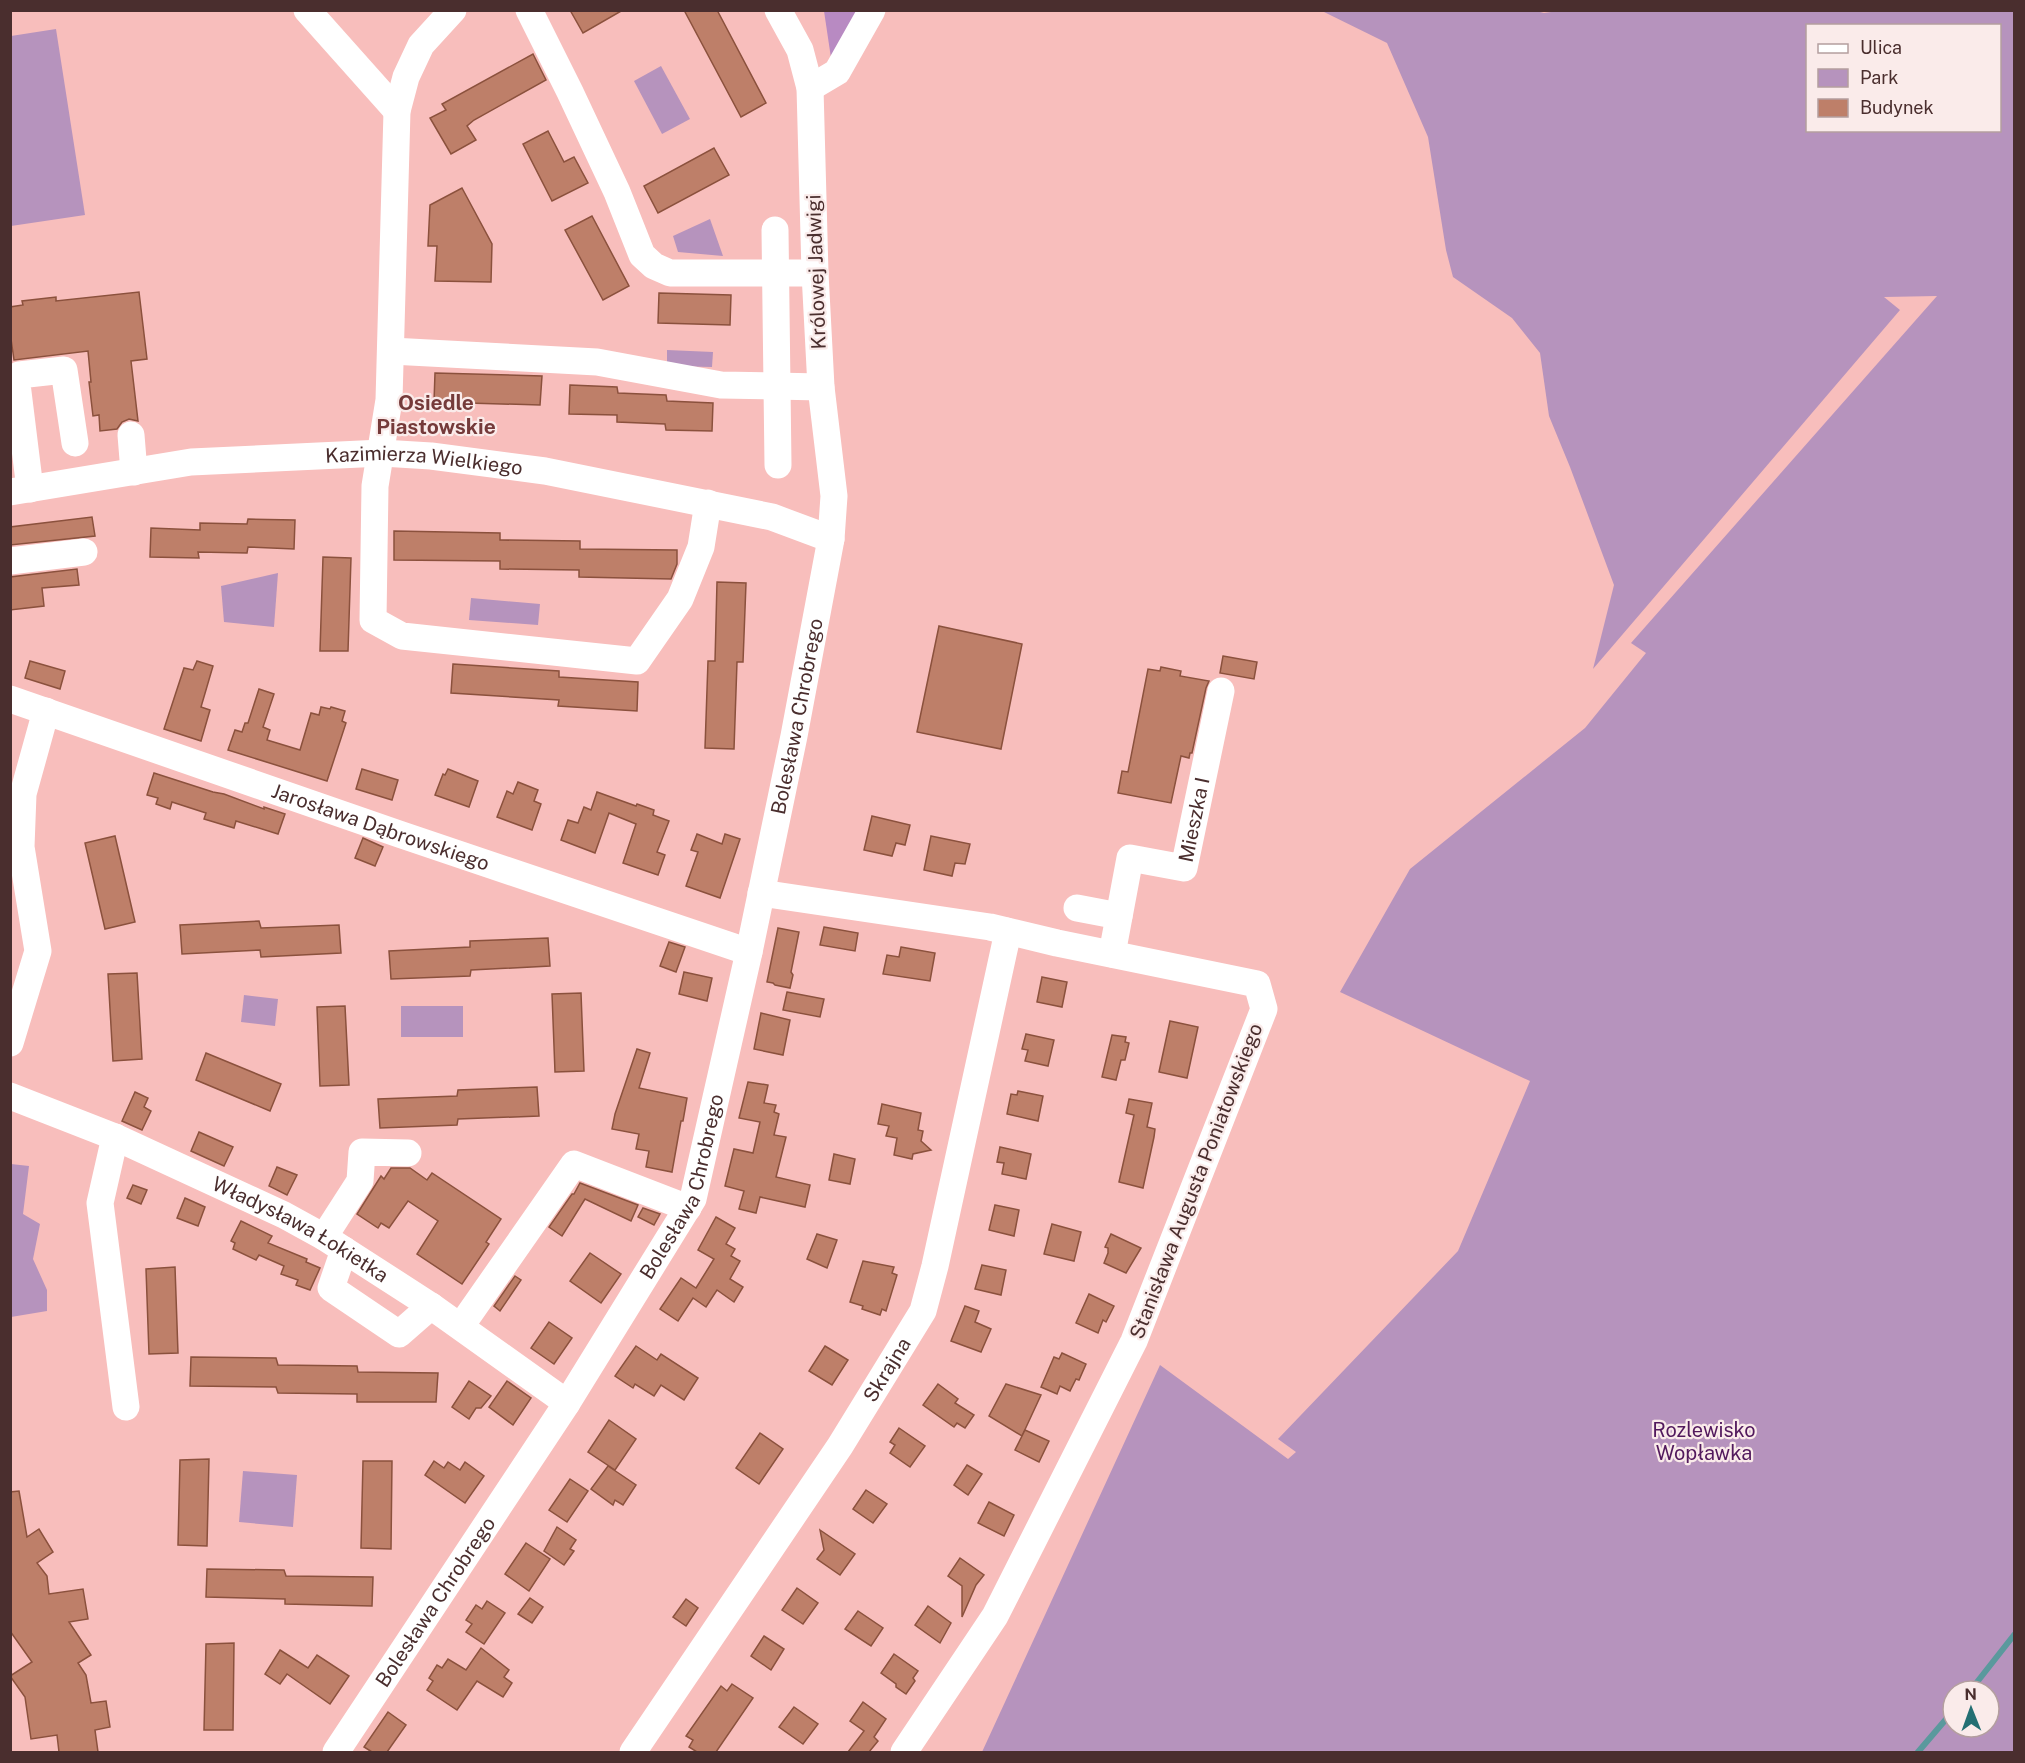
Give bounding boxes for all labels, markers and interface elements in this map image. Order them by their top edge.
legend [1806,24,2001,132]
text: Ulica [1860,37,1902,58]
text: Park [1860,67,1898,88]
text: Budynek [1860,97,1934,118]
street label: Królowej Jadwigi [801,194,831,350]
district label: Osiedle Piastowskie [376,390,496,439]
street label: Kazimierza Wielkiego [325,441,524,480]
street label: Bolesława Chrobrego [766,616,828,817]
street label: Mieszka I [1174,775,1215,864]
street label: Jarosława Dąbrowskiego [268,779,493,876]
street label: Stanisława Augusta Poniatowskiego [1125,1020,1267,1342]
street label: Bolesława Chrobrego [635,1092,728,1283]
street label: Władysława Łokietka [208,1172,393,1287]
street label: Skrajna [858,1333,916,1406]
park label: Rozlewisko Wopławka [1652,1418,1756,1465]
street label: Bolesława Chrobrego [370,1512,500,1692]
north arrow [1941,1679,2001,1739]
text: N [1964,1685,1977,1704]

